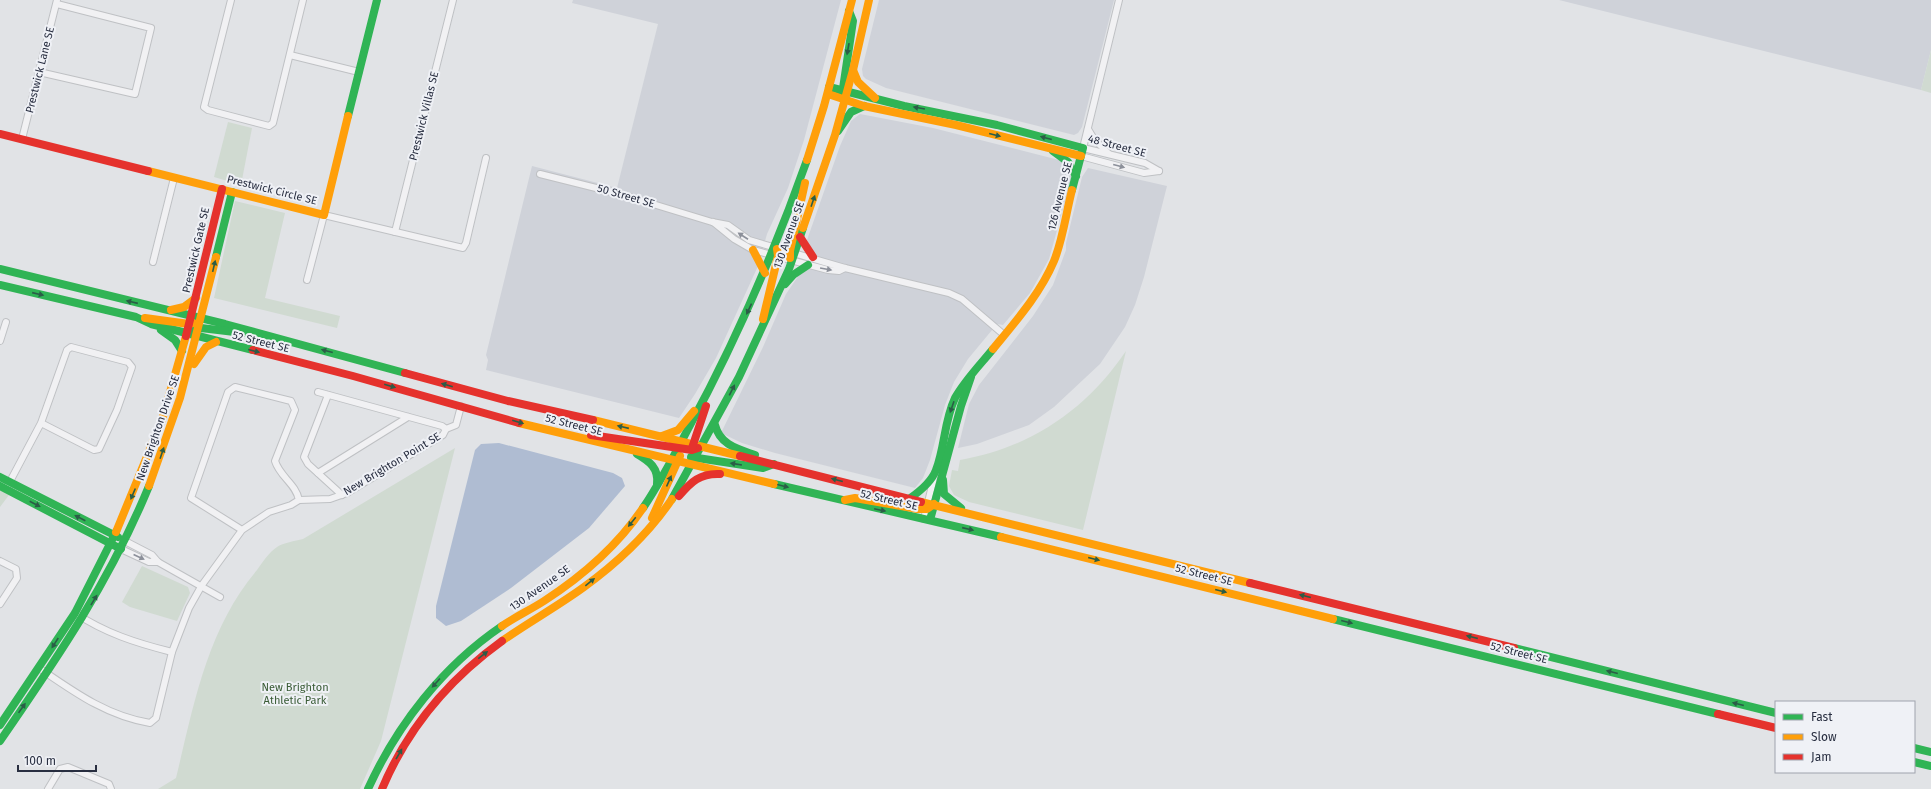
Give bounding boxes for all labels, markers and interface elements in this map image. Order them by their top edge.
street label: Prestwick Lane SE [23,25,57,115]
one-way arrow [845,43,851,55]
street label: Prestwick Villas SE [407,70,441,162]
one-way arrow [913,105,925,111]
one-way arrow [988,132,1001,138]
street label: 48 Street SE [1087,132,1148,160]
one-way arrow [1039,135,1051,141]
street label: 126 Avenue SE [1045,160,1075,232]
one-way arrow [1113,163,1125,169]
street label: Prestwick Circle SE [226,173,318,208]
street label: 50 Street SE [596,182,656,210]
one-way arrow [810,194,816,206]
street label: 130 Avenue SE [771,199,807,270]
street label: Prestwick Gate SE [180,206,212,294]
one-way arrow [738,232,748,240]
one-way arrow [212,260,218,272]
one-way arrow [820,266,833,272]
one-way arrow [32,291,44,297]
one-way arrow [126,298,138,304]
one-way arrow [745,303,751,315]
street label: 52 Street SE [231,329,291,355]
one-way arrow [321,348,334,354]
one-way arrow [248,349,260,355]
street label: New Brighton Drive SE [134,373,182,482]
one-way arrow [441,382,453,388]
one-way arrow [385,383,397,389]
one-way arrow [729,384,736,396]
one-way arrow [949,401,955,413]
street label: 52 Street SE [544,412,604,438]
one-way arrow [512,419,524,425]
one-way arrow [617,423,629,429]
street label: New Brighton Point SE [341,430,443,498]
one-way arrow [160,447,166,459]
one-way arrow [730,461,742,467]
one-way arrow [666,475,672,487]
one-way arrow [831,477,843,483]
one-way arrow [777,483,789,489]
street label: 52 Street SE [859,487,919,513]
one-way arrow [129,488,135,500]
one-way arrow [29,501,40,507]
one-way arrow [874,507,886,513]
one-way arrow [74,514,86,521]
one-way arrow [628,517,637,527]
one-way arrow [962,526,974,532]
one-way arrow [133,554,145,560]
one-way arrow [1088,557,1101,563]
street label: 130 Avenue SE [507,562,573,614]
street label: 52 Street SE [1174,562,1234,588]
one-way arrow [584,578,595,586]
one-way arrow [1214,588,1227,594]
one-way arrow [1299,593,1311,599]
one-way arrow [90,594,97,606]
one-way arrow [1341,619,1353,625]
one-way arrow [1466,634,1479,640]
one-way arrow [51,638,59,648]
street label: 52 Street SE [1489,640,1549,666]
one-way arrow [477,651,488,660]
one-way arrow [1606,669,1618,675]
one-way arrow [431,678,441,688]
park label: New Brighton Athletic Park [261,681,329,707]
one-way arrow [1732,701,1744,707]
legend [1775,701,1915,773]
one-way arrow [18,703,26,714]
text: Fast [1811,710,1833,724]
text: Slow [1811,730,1837,744]
scale bar [18,747,96,773]
one-way arrow [395,748,402,760]
text: Jam [1811,750,1831,764]
text: 100 m [24,754,56,768]

